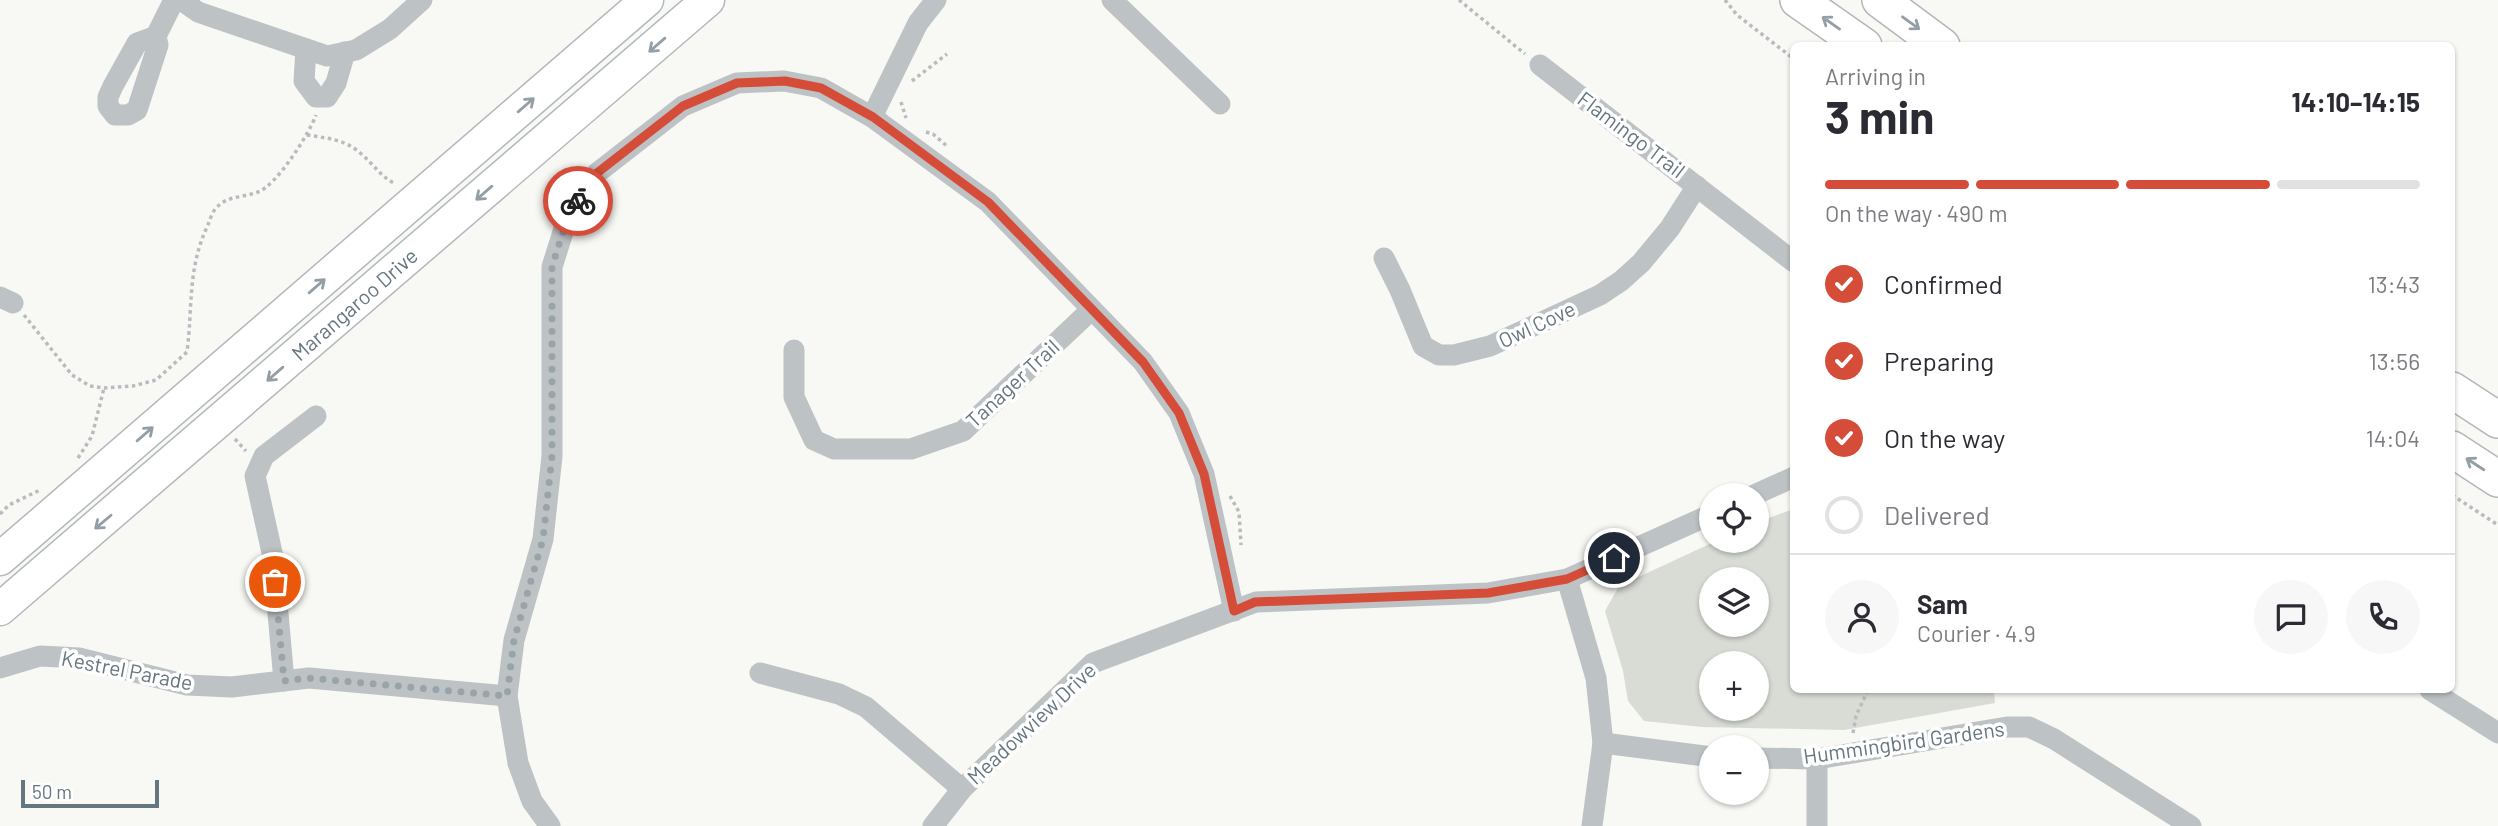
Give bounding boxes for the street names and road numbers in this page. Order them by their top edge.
street label: Flamingo Trail [1573,85,1690,182]
street label: Marangaroo Drive [286,242,422,365]
street label: Owl Cove [1494,295,1579,352]
street label: Tanager Trail [960,334,1064,432]
street label: Kestrel Parade [60,645,195,694]
street label: Meadowview Drive [961,657,1101,789]
street label: Hummingbird Gardens [1802,715,2006,768]

